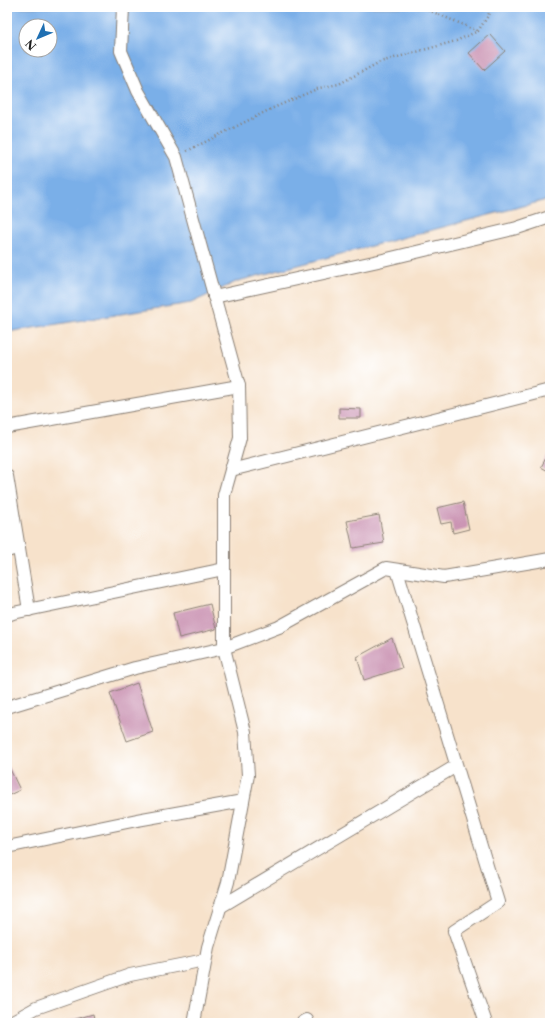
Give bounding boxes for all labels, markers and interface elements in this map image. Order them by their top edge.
north arrow [18,18,58,58]
text: N [22,36,39,53]

